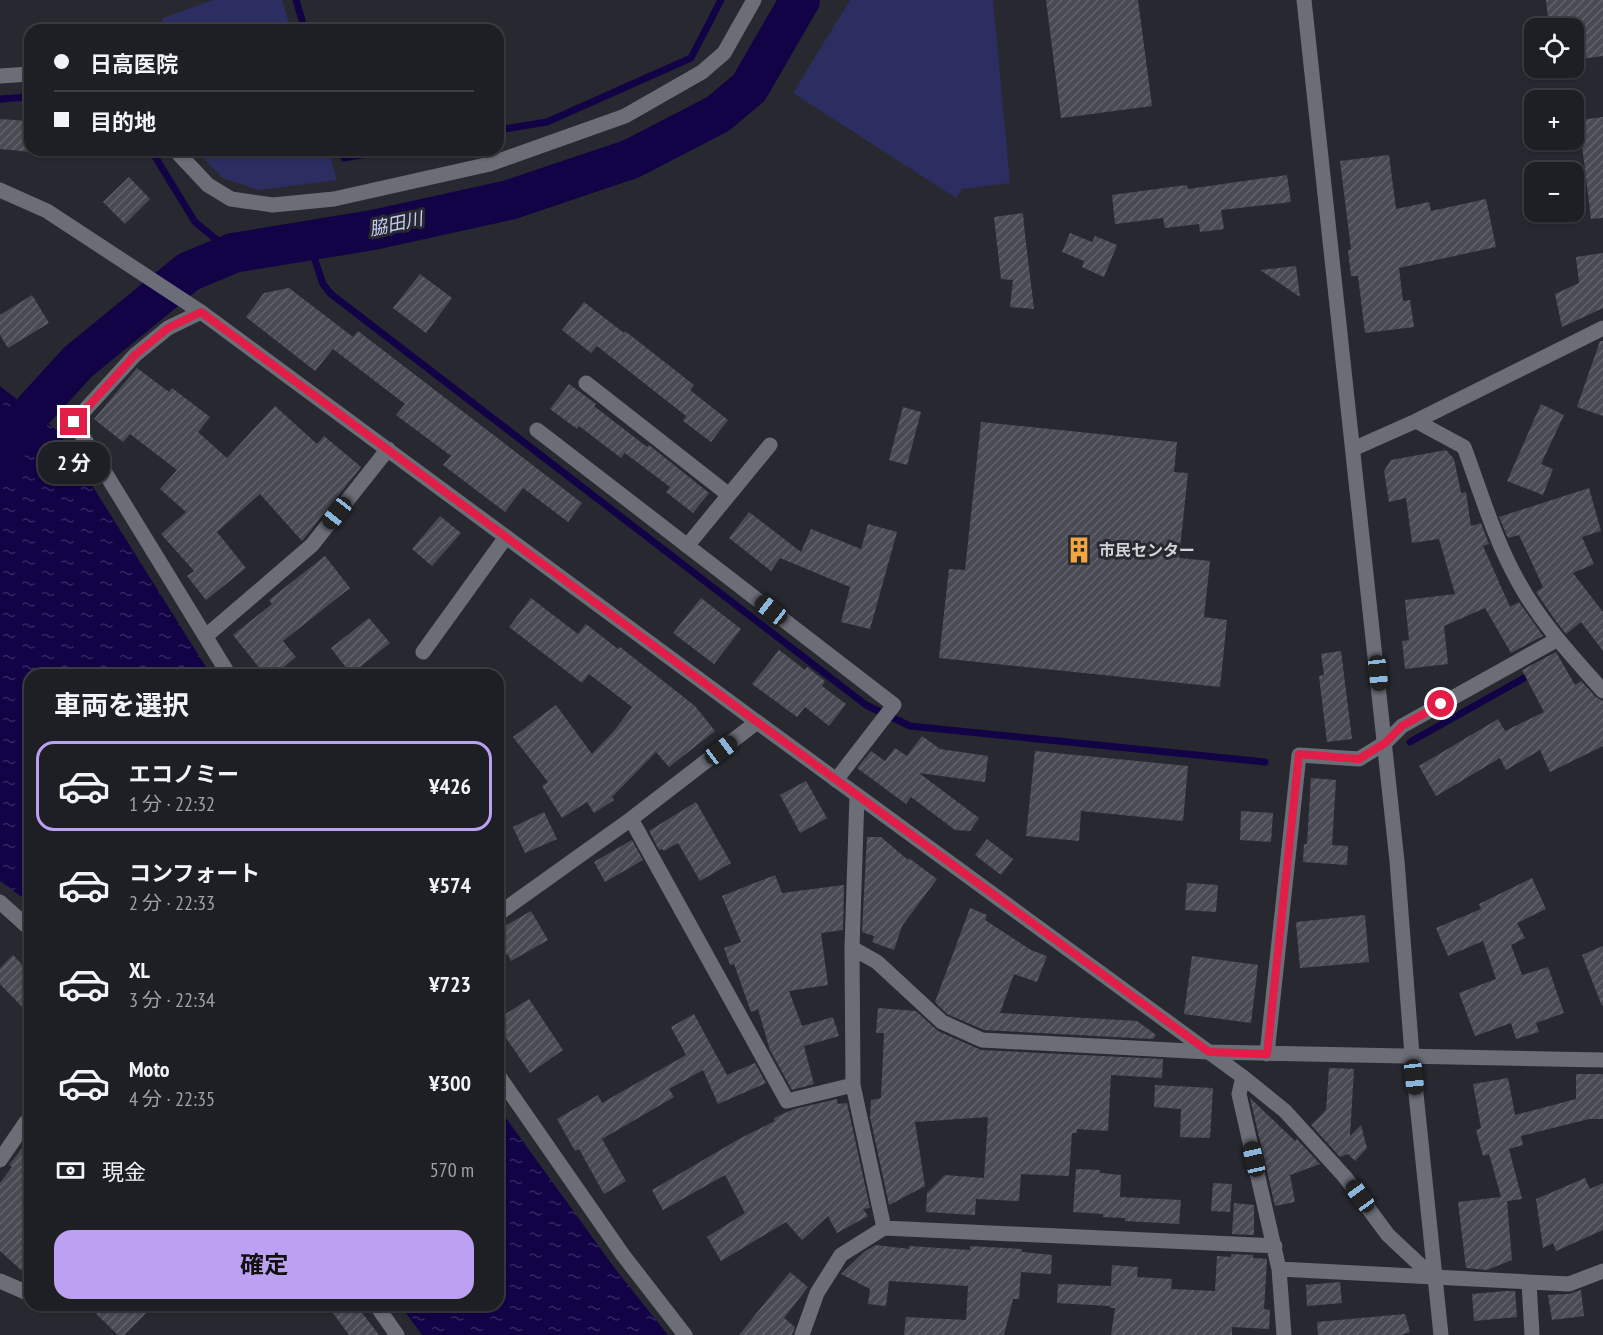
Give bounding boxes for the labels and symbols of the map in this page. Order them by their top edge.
water label: 脇田川 [367,206,427,240]
route end [60,408,87,435]
callout: 2 分 [38,443,110,485]
car [319,493,355,533]
building icon: 市民センター [1064,535,1094,565]
place label: 市民センター [1099,540,1195,560]
car [751,592,791,628]
car [1367,654,1389,692]
route start [1427,690,1454,717]
car [701,732,741,768]
car [1403,1058,1425,1096]
car [1241,1139,1267,1179]
car [1342,1176,1378,1216]

